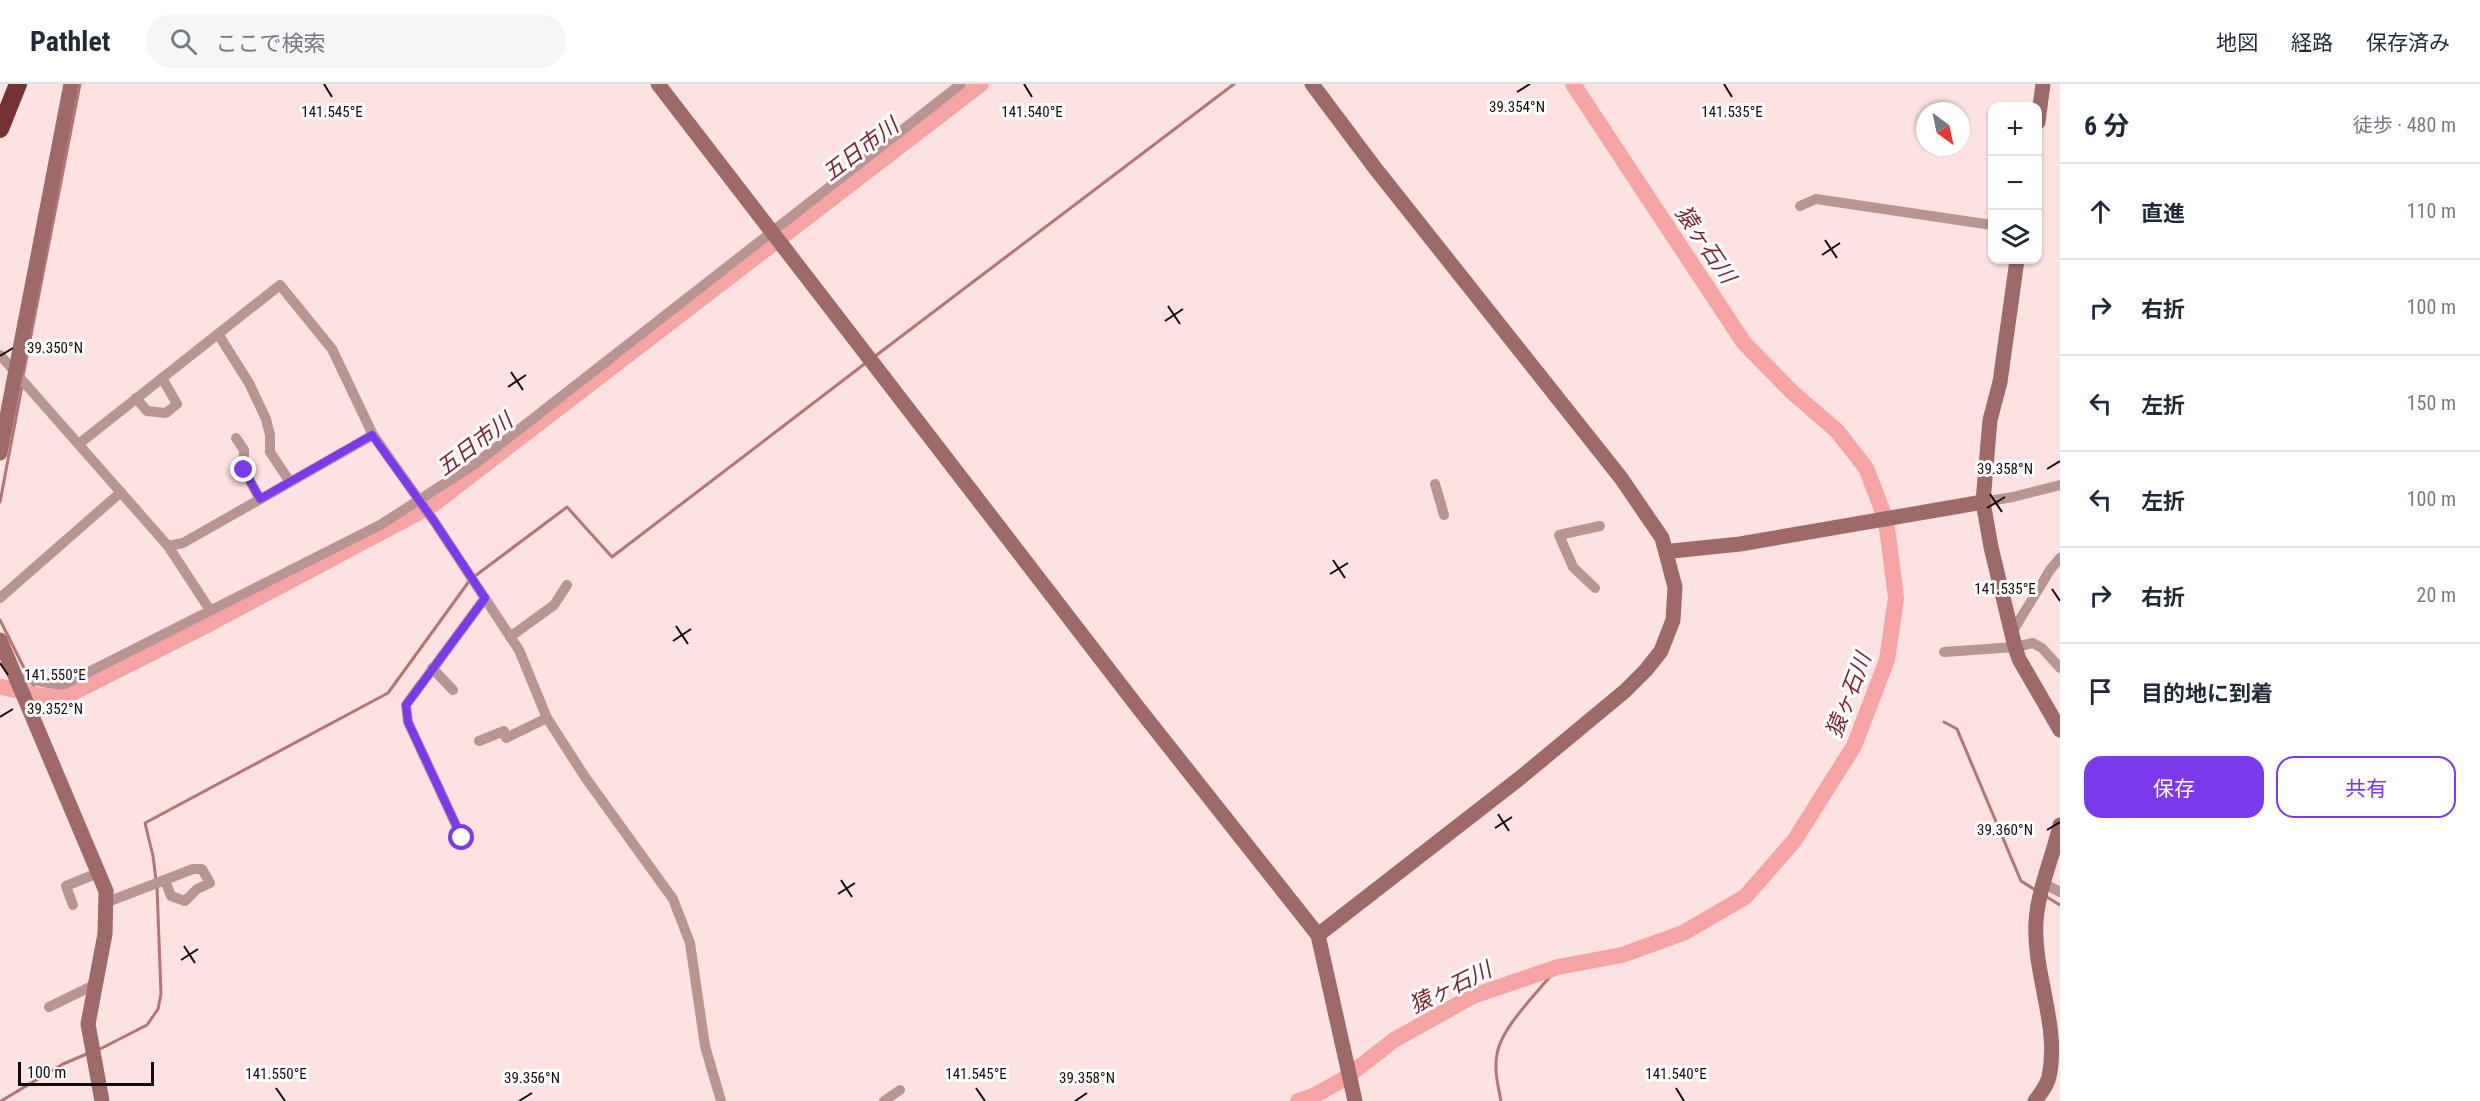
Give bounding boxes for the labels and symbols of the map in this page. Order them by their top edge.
text: 39.354°N [1489,98,1545,116]
north arrow [1916,102,1970,156]
text: 141.545°E [301,103,363,121]
text: 141.540°E [1001,103,1063,121]
text: 141.535°E [1701,103,1763,121]
water label: 五日市川 [818,112,905,186]
water label: 猿ヶ石川 [1671,201,1742,289]
text: 39.350°N [27,339,83,357]
water label: 五日市川 [432,407,519,481]
route end [230,456,256,482]
text: 39.358°N [1977,460,2033,478]
text: 141.535°E [1974,580,2036,598]
water label: 猿ヶ石川 [1821,648,1877,741]
text: 141.550°E [24,666,86,684]
text: 39.352°N [27,700,83,718]
text: 39.360°N [1977,821,2033,839]
route start [448,824,474,850]
water label: 猿ヶ石川 [1405,956,1497,1018]
scale bar [18,1059,154,1086]
text: 141.550°E [245,1065,307,1083]
text: 141.545°E [945,1065,1007,1083]
text: 141.540°E [1645,1065,1707,1083]
text: 39.356°N [504,1069,560,1087]
text: 39.358°N [1059,1069,1115,1087]

